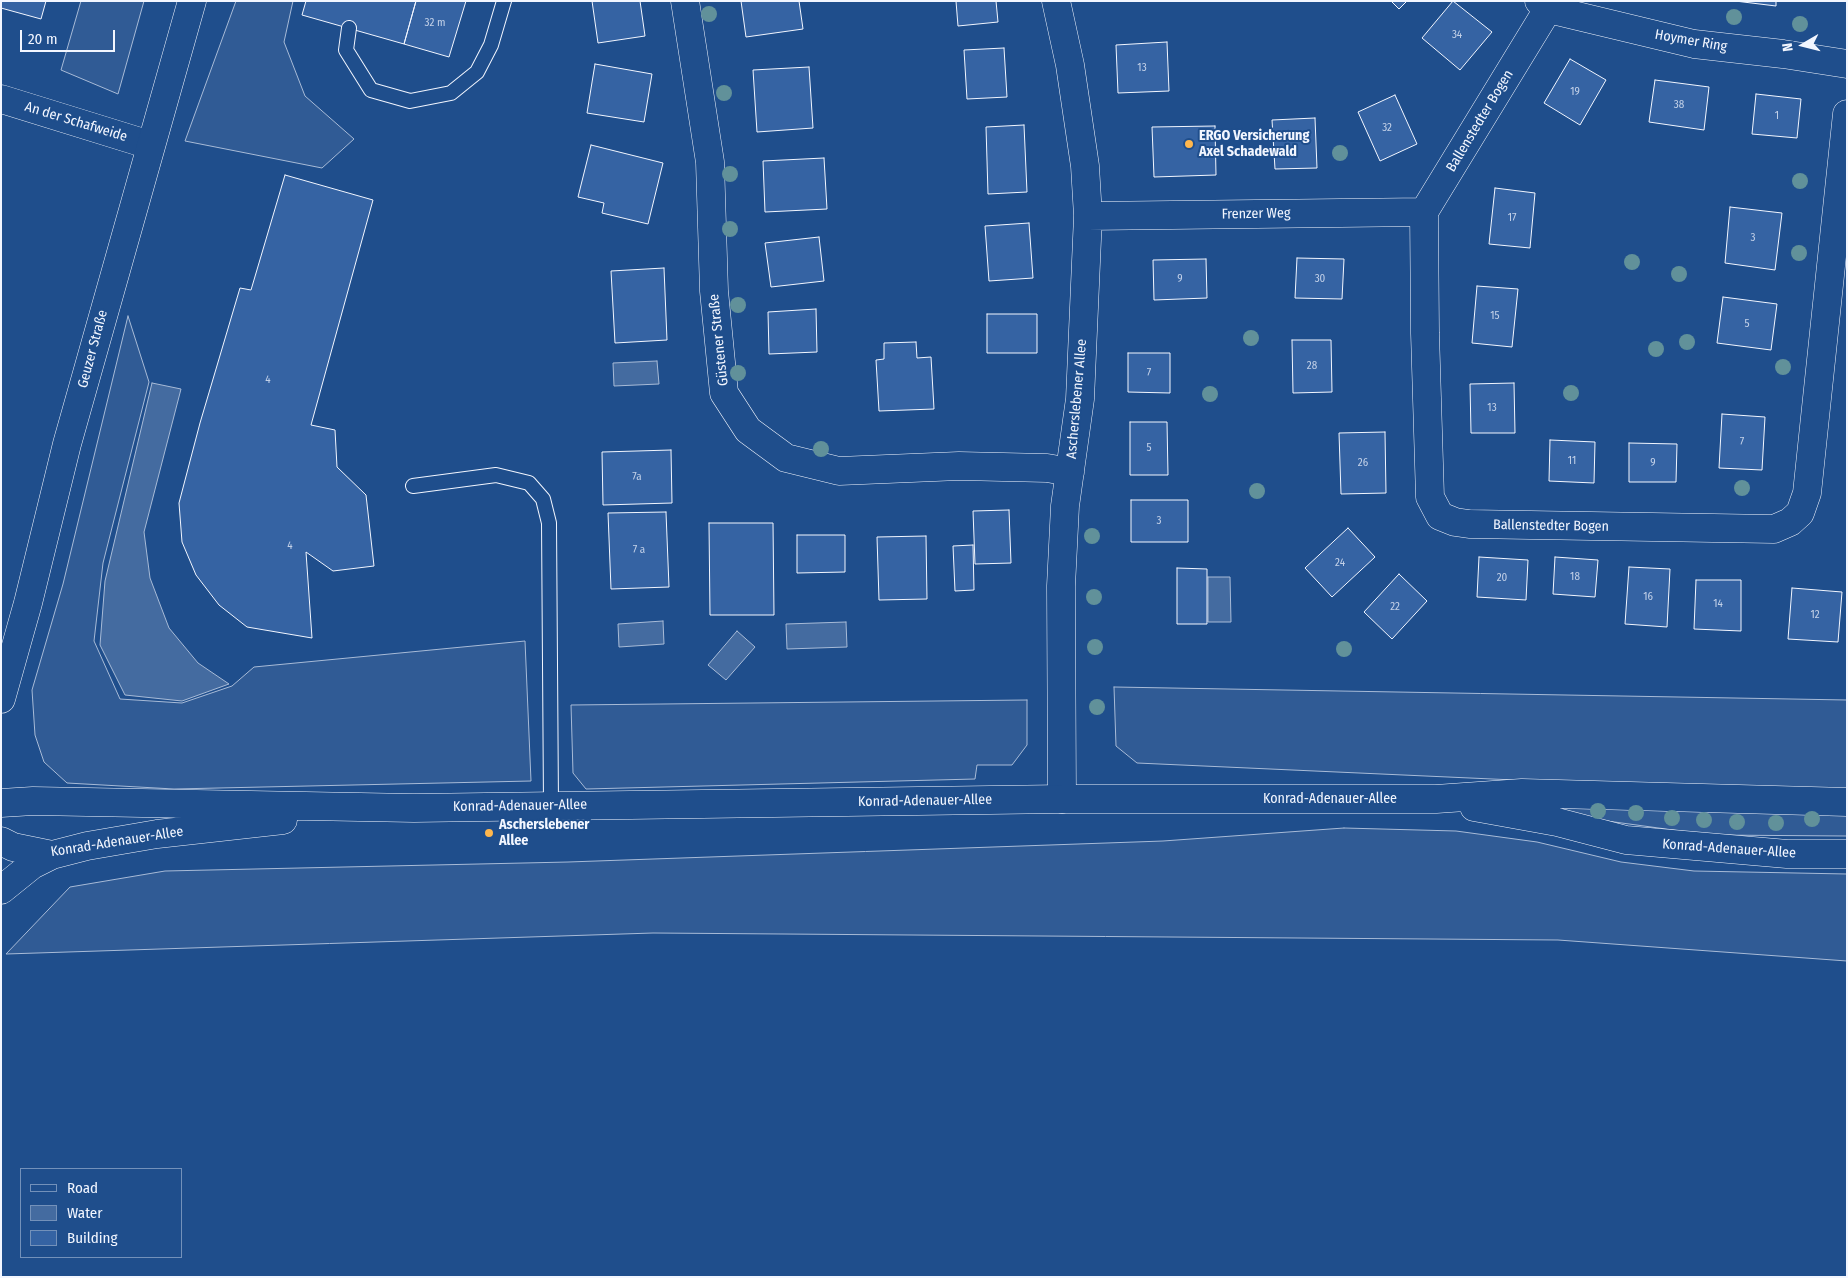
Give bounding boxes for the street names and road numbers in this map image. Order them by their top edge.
street label: Hoymer Ring [1654,26,1728,56]
street label: Ballenstedter Bogen [1443,67,1517,175]
street label: An der Schafweide [23,98,129,146]
street label: Frenzer Weg [1221,205,1291,223]
street label: Güstener Straße [706,293,732,387]
street label: Geuzer Straße [75,308,111,390]
street label: Ascherslebener Allee [1063,338,1091,460]
street label: Ballenstedter Bogen [1493,517,1609,535]
street label: Konrad-Adenauer-Allee [858,791,992,811]
street label: Konrad-Adenauer-Allee [1263,791,1397,807]
street label: Konrad-Adenauer-Allee [453,796,587,816]
street label: Konrad-Adenauer-Allee [50,823,184,861]
street label: Konrad-Adenauer-Allee [1662,836,1796,862]

